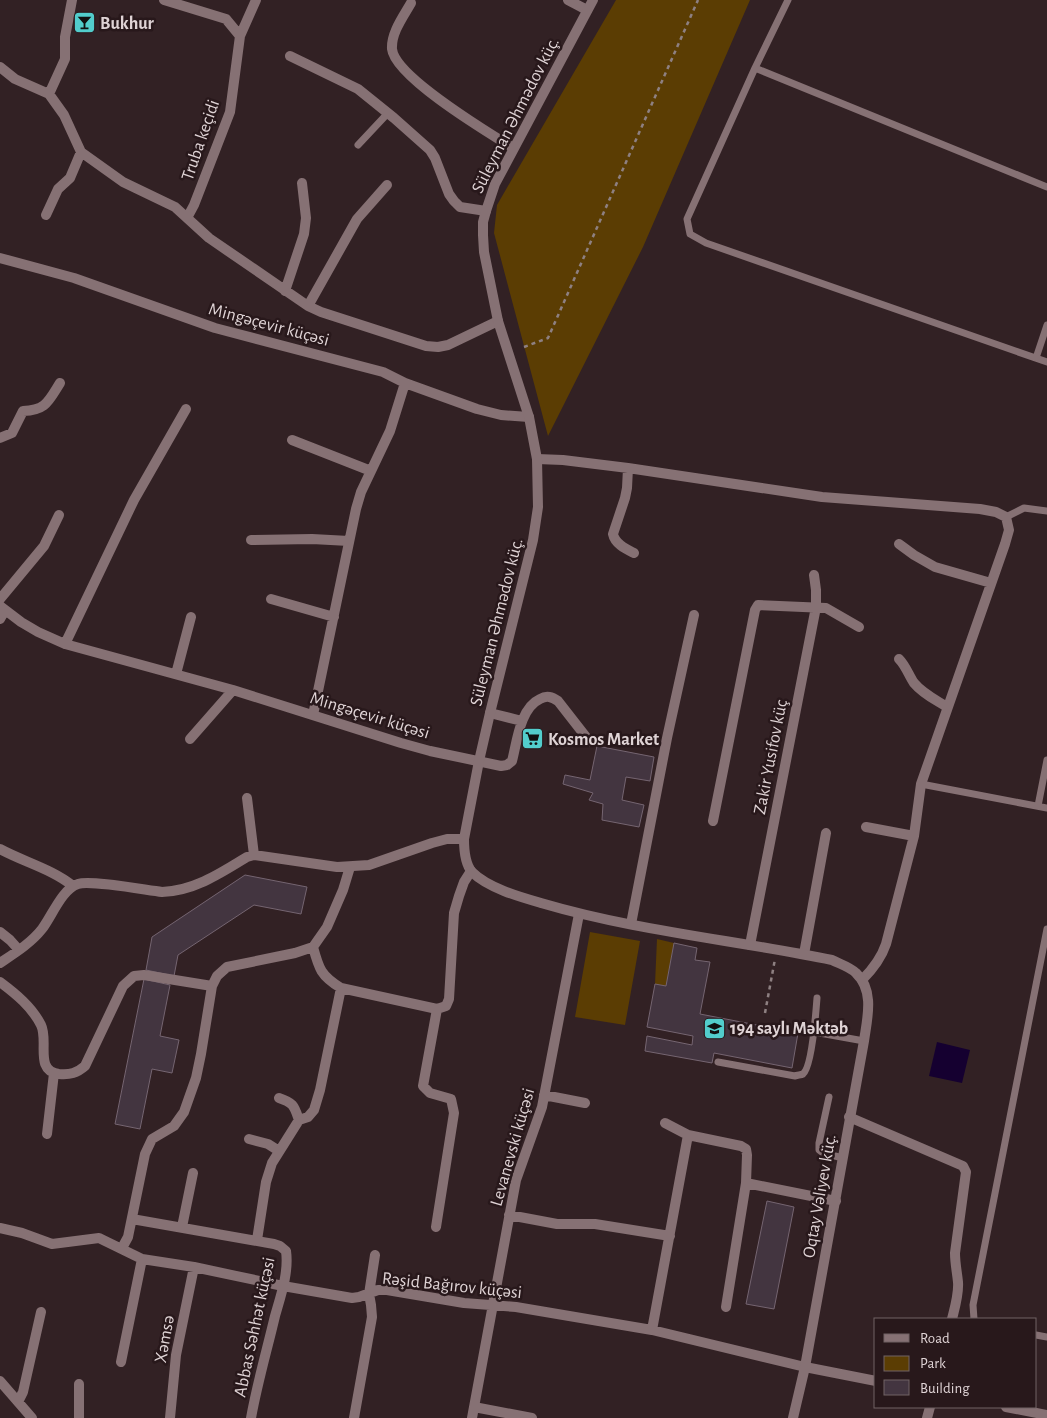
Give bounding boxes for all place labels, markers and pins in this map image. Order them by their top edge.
bar icon: Bukhur [72,11,96,35]
place label: Bukhur [100,15,155,33]
supermarket icon: Kosmos Market [520,727,544,751]
place label: Kosmos Market [548,731,659,749]
school or university icon: 194 saylı Məktəb [702,1016,726,1040]
place label: 194 saylı Məktəb [730,1020,848,1038]

